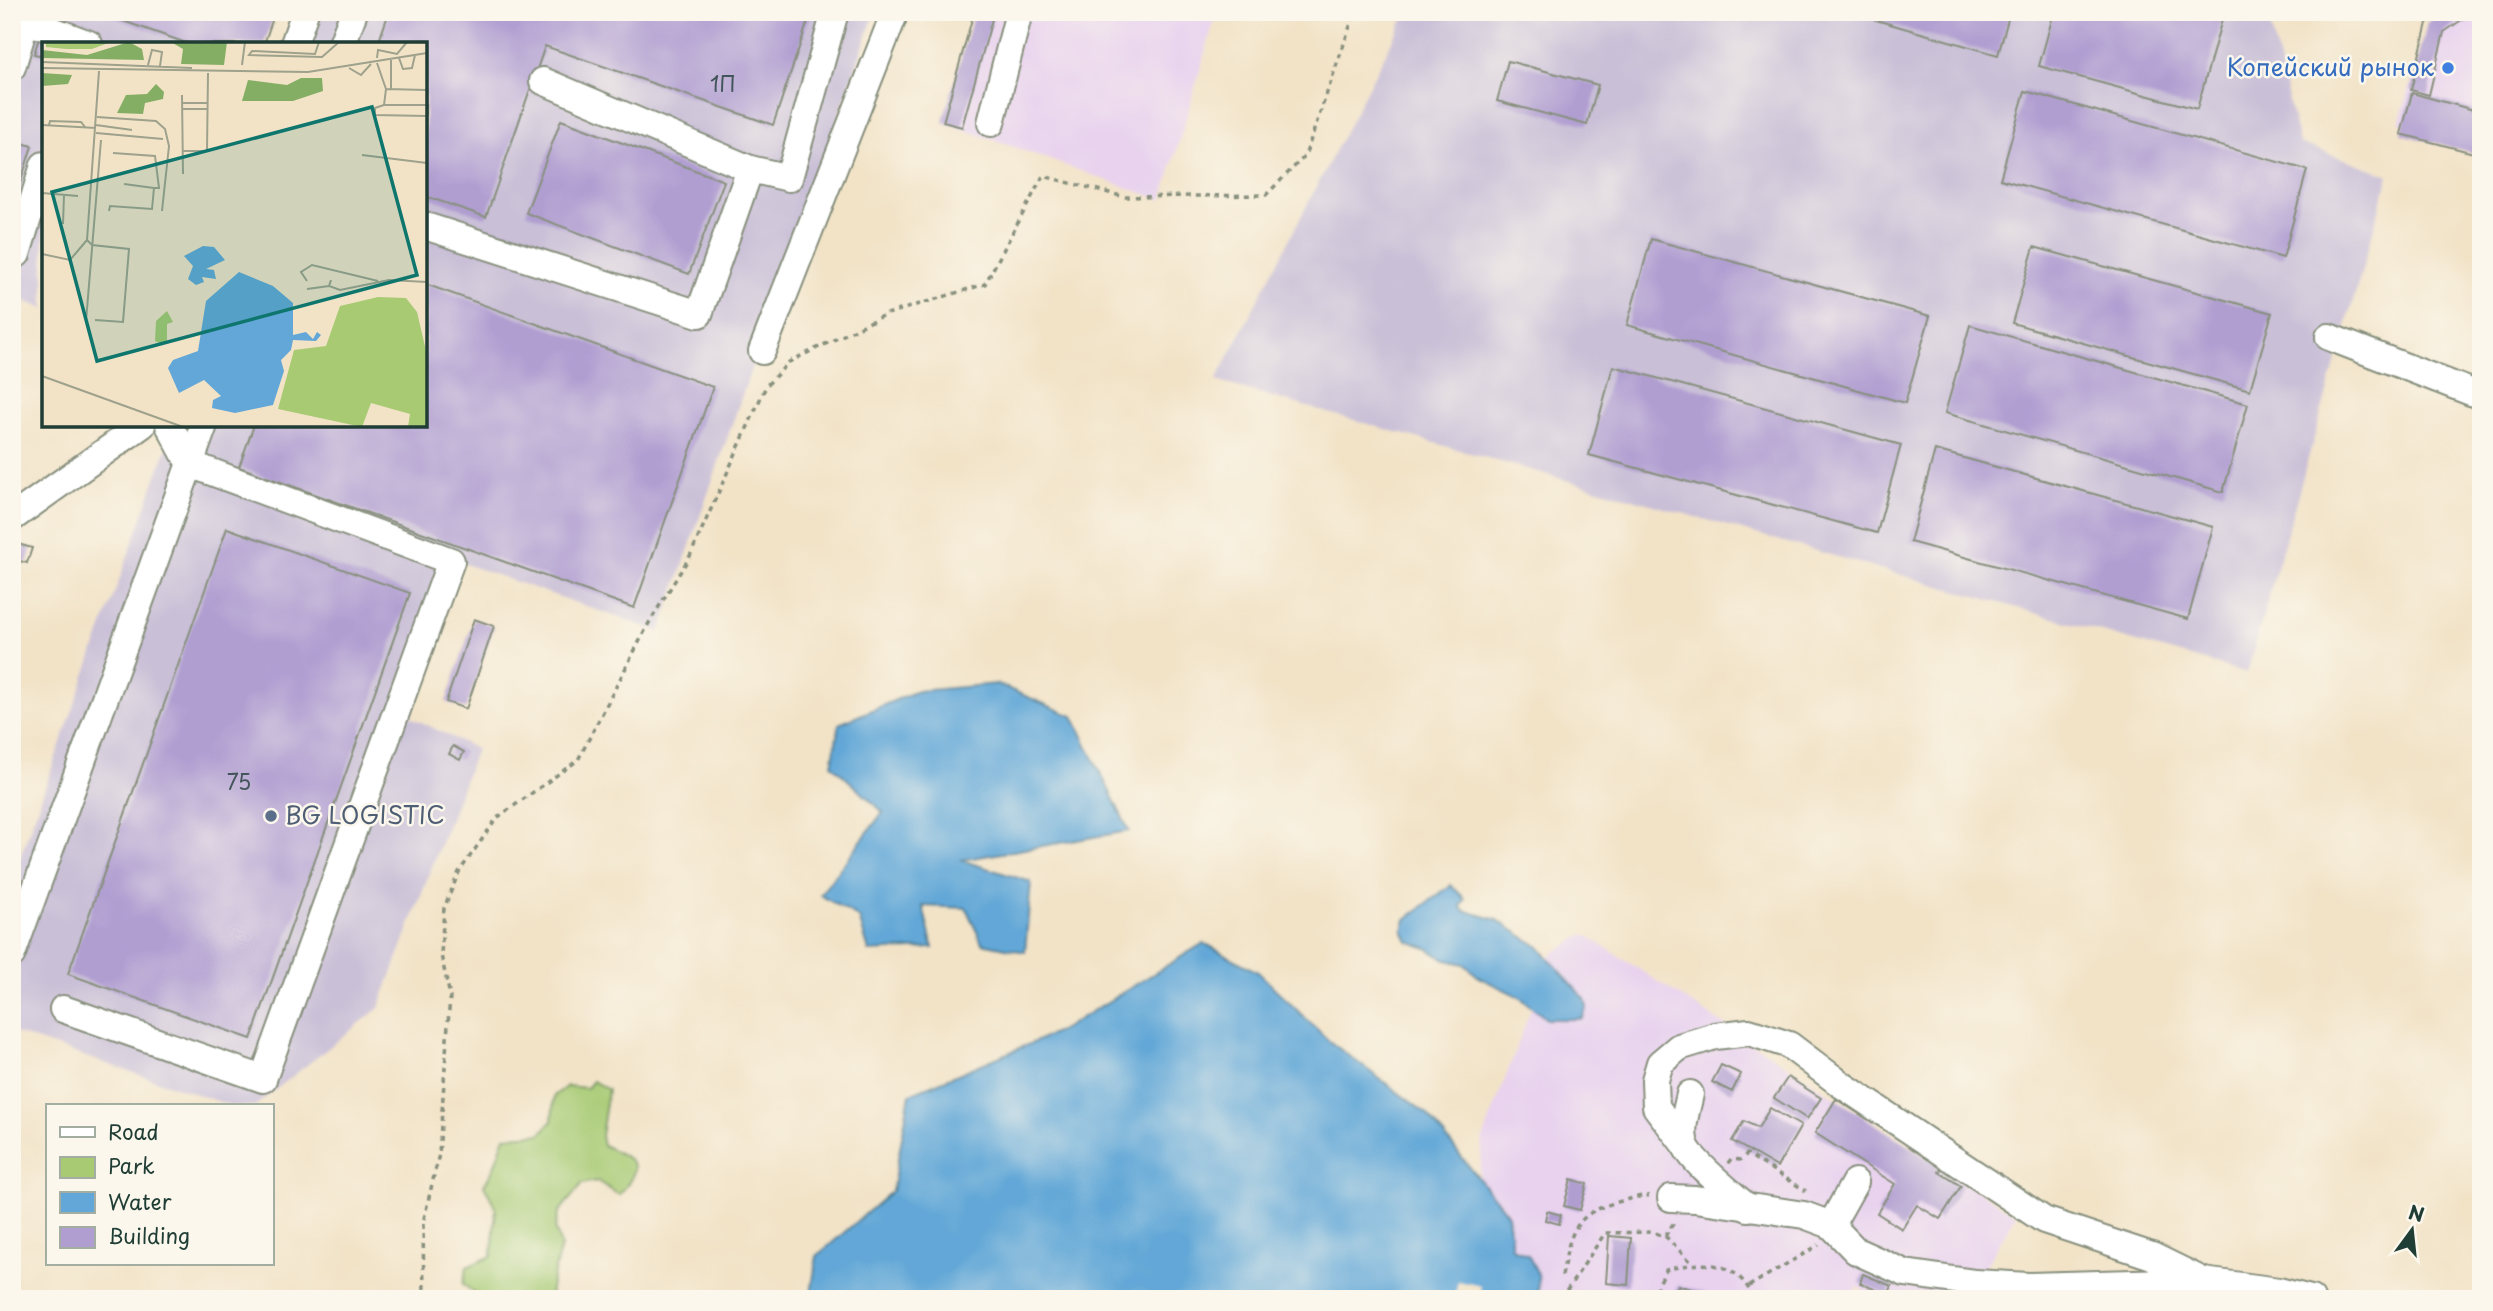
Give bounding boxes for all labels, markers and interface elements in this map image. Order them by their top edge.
inset map [42,42,427,427]
place label: Копейский рынок [2227,48,2435,84]
marker: Копейский рынок [2440,60,2456,76]
house number: 1П [710,67,736,99]
house number: 75 [227,765,251,797]
place label: BG LOGISTIC [285,796,445,832]
marker: BG LOGISTIC [263,808,279,824]
legend [46,1104,273,1266]
text: Road [108,1115,159,1147]
text: Park [108,1149,155,1181]
text: Water [108,1185,172,1217]
north arrow [2378,1196,2448,1266]
text: N [2406,1197,2428,1228]
text: Building [108,1219,190,1251]

